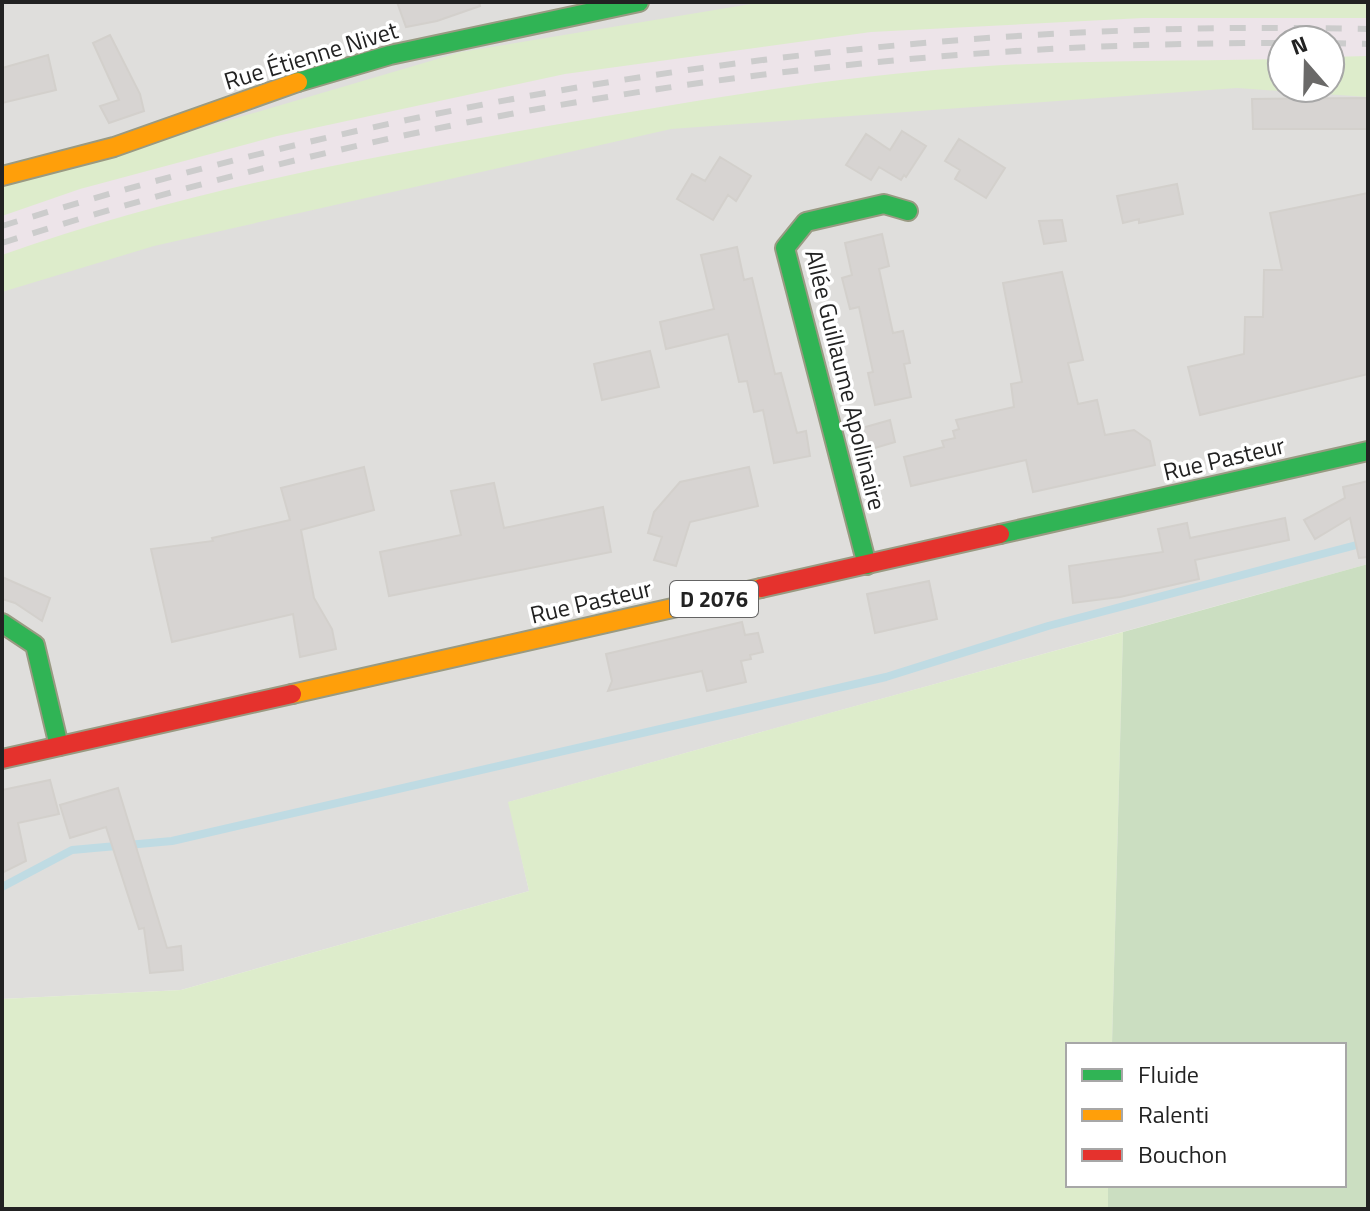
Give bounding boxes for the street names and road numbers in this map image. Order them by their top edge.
street label: Rue Étienne Nivet [219,11,403,99]
street label: Allée Guillaume Apollinaire [796,246,896,514]
street label: Rue Pasteur [1159,427,1288,489]
street label: Rue Pasteur [526,570,655,632]
road number: D 2076 [670,581,758,617]

